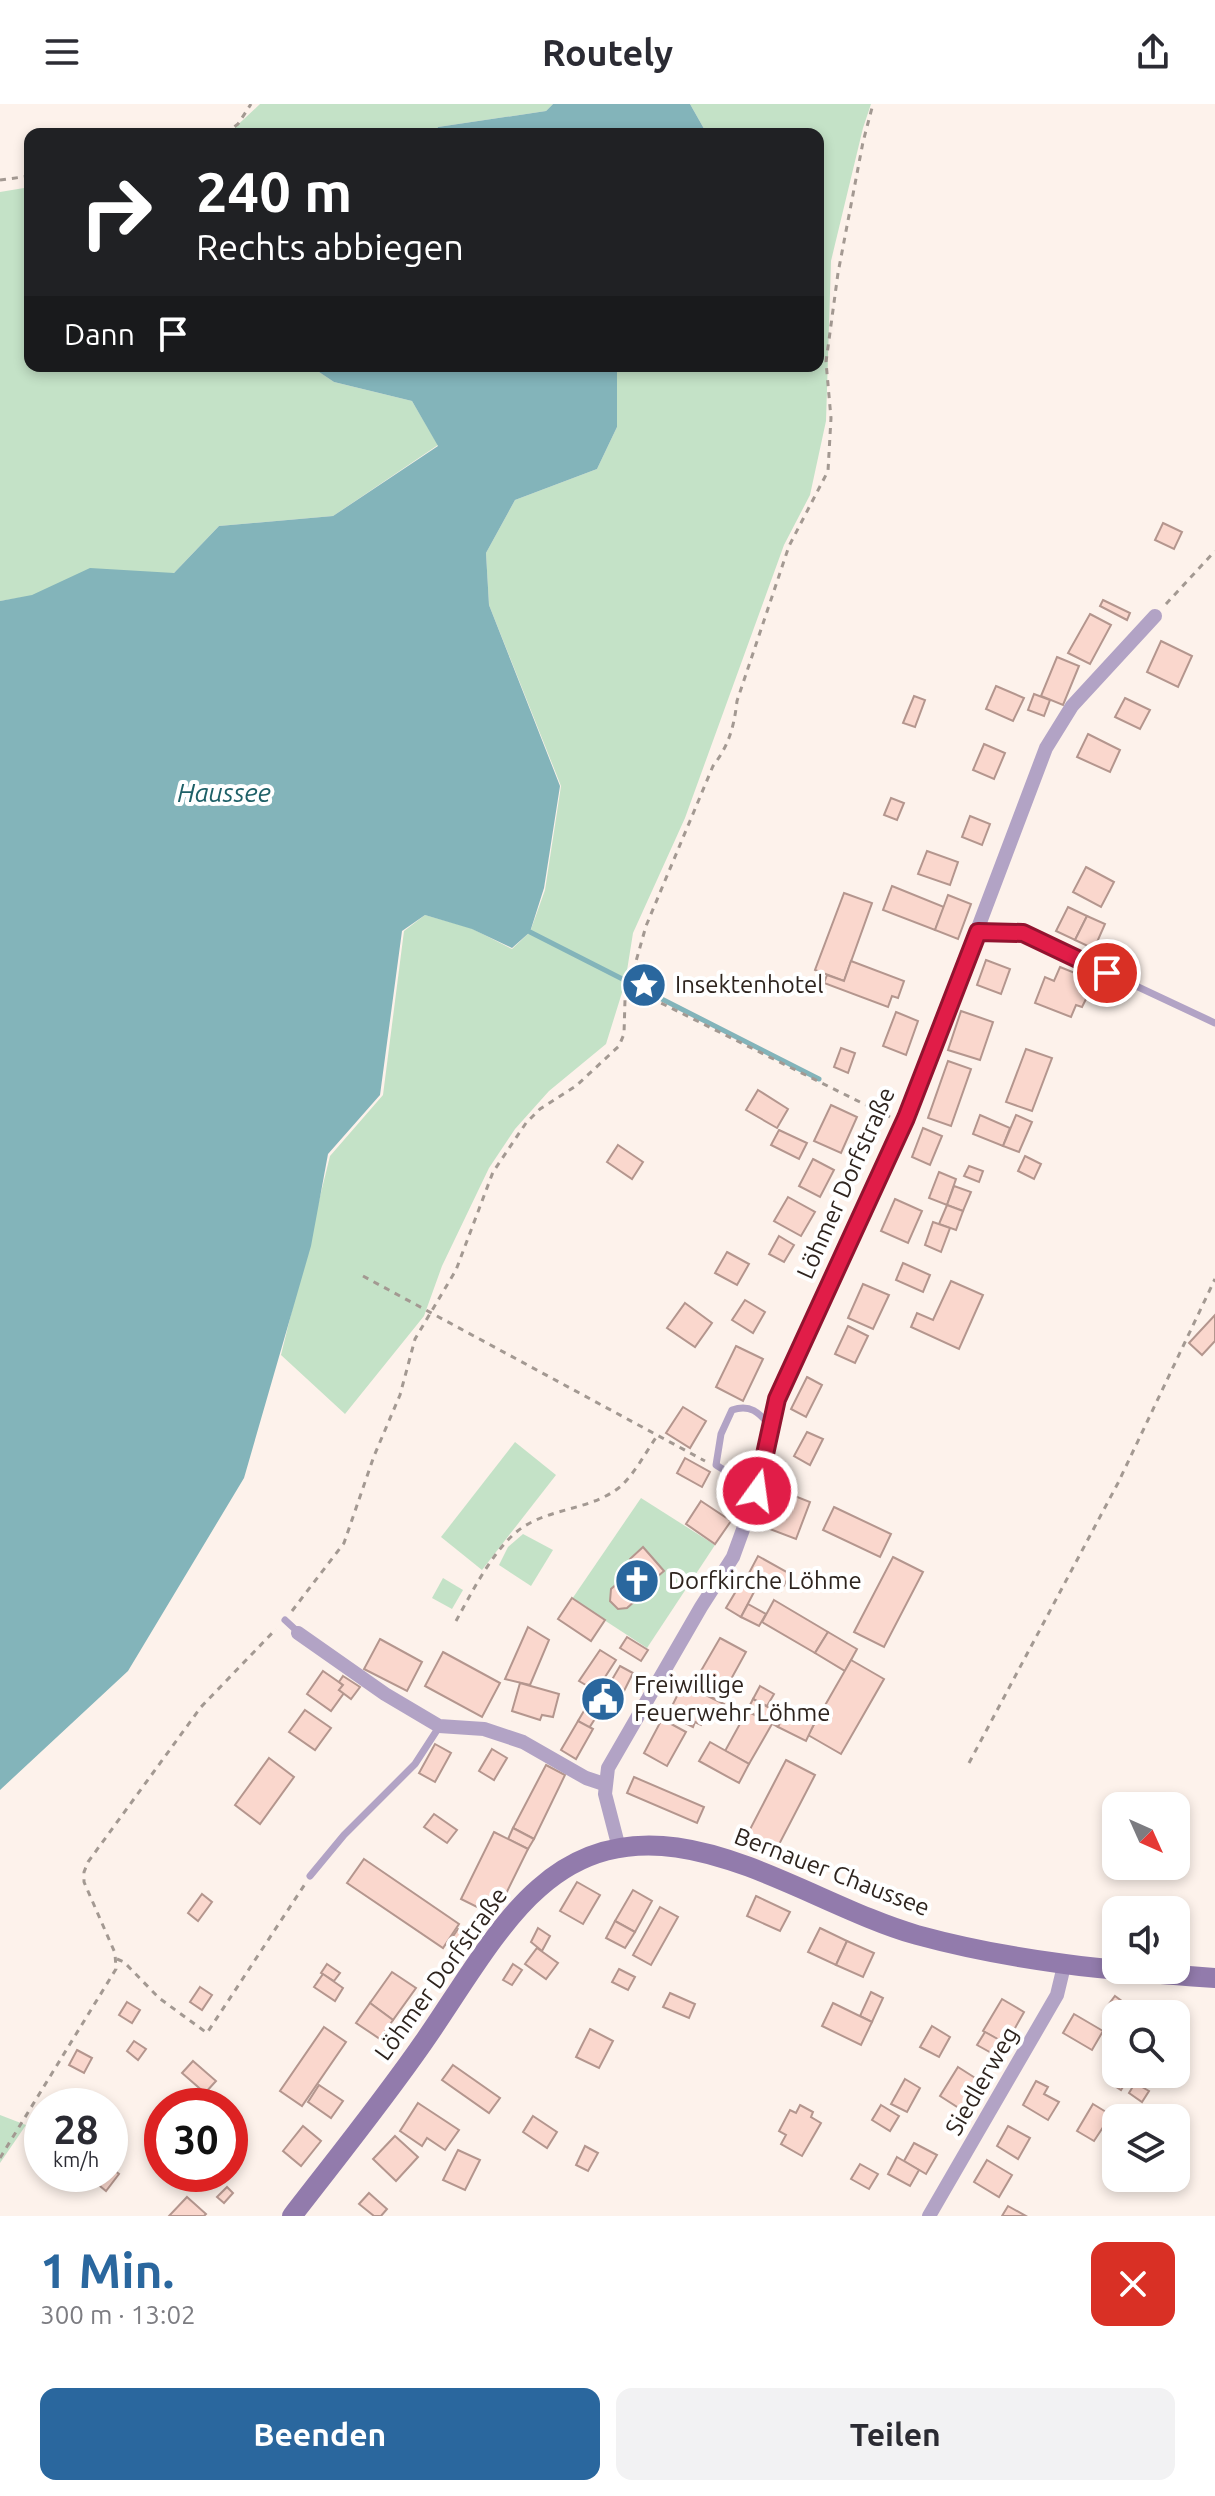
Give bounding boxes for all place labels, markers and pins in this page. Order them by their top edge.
pin [1073,939,1141,1007]
place icon: Insektenhotel [620,961,668,1009]
place label: Insektenhotel [675,971,824,998]
church icon: Dorfkirche Löhme [613,1557,661,1605]
place label: Dorfkirche Löhme [668,1567,862,1594]
place label: Freiwillige Feuerwehr Löhme [634,1671,830,1726]
public building icon: Freiwillige Feuerwehr Löhme [579,1675,627,1723]

